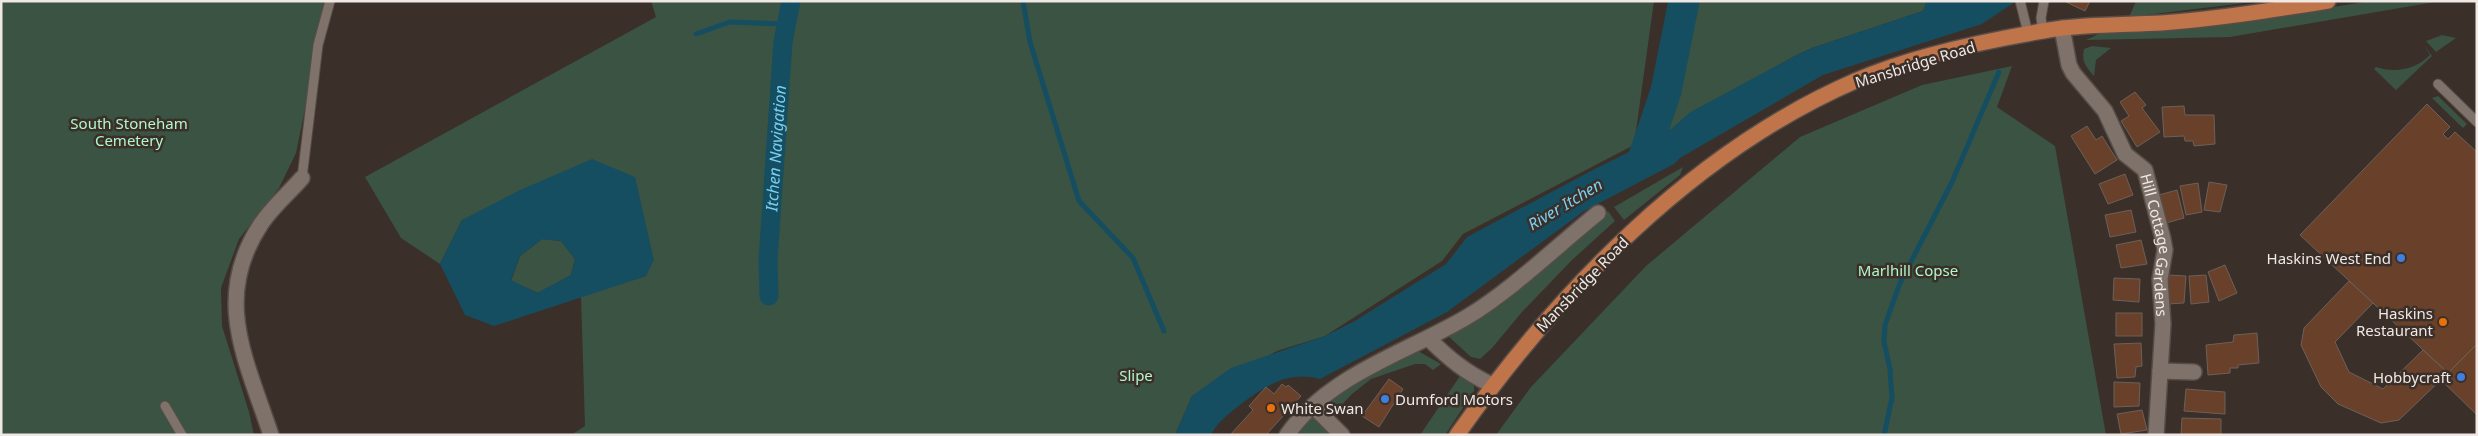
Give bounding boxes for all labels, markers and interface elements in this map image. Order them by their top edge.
street label: Mansbridge Road [1852,36,1978,92]
water label: Itchen Navigation [760,84,791,213]
park label: South Stoneham Cemetery [70,113,188,150]
street label: Hill Cottage Gardens [2136,171,2175,317]
water label: River Itchen [1524,173,1606,235]
street label: Mansbridge Road [1532,232,1632,336]
place label: Haskins West End [2267,248,2391,268]
marker: Haskins West End [2395,252,2407,264]
park label: Marlhill Copse [1858,260,1958,280]
place label: Haskins Restaurant [2356,303,2434,340]
marker: Haskins Restaurant [2437,316,2449,328]
park label: Slipe [1119,365,1153,385]
place label: Hobbycraft [2373,367,2452,387]
marker: Hobbycraft [2455,371,2467,383]
place label: Dumford Motors [1395,389,1513,409]
marker: Dumford Motors [1379,393,1391,405]
place label: White Swan [1281,398,1364,418]
marker: White Swan [1265,402,1277,414]

